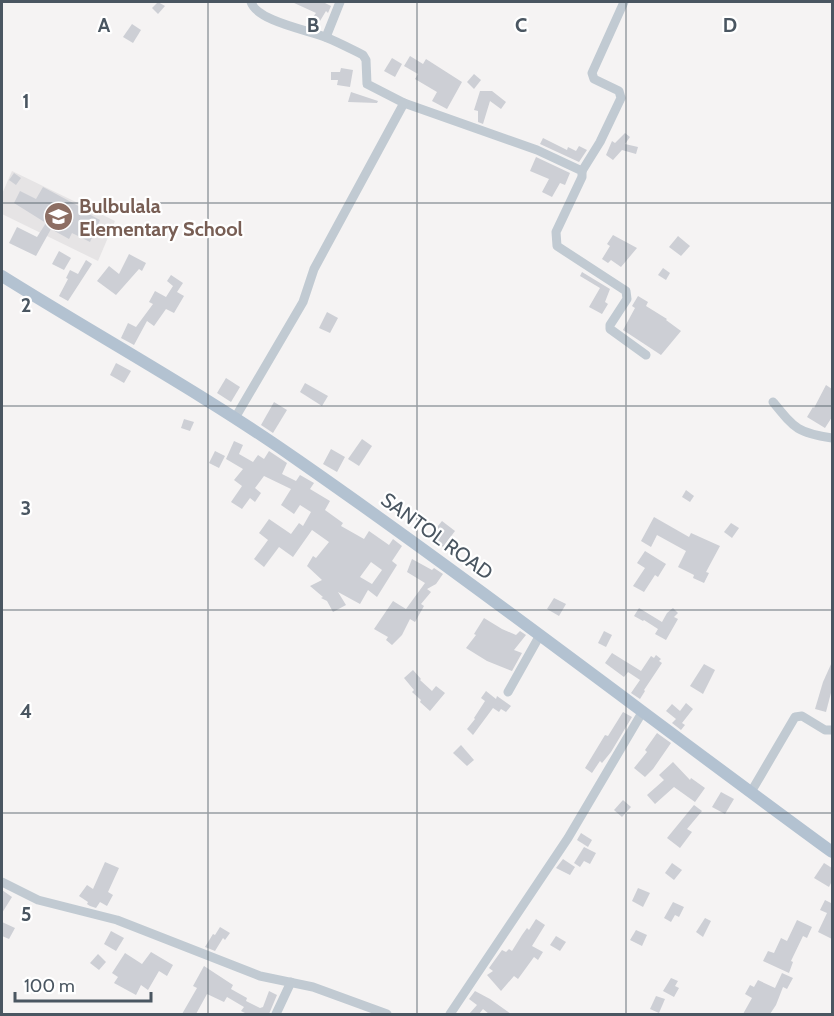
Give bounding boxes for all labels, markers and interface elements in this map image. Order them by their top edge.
text: A [98,13,111,37]
text: B [307,13,319,37]
text: C [515,13,527,37]
text: D [723,13,737,37]
text: 1 [22,89,30,113]
place label: Bulbulala Elementary School [79,194,243,241]
school or university icon: Bulbulala Elementary School [42,201,74,233]
text: 2 [21,293,31,317]
street label: SANTOL ROAD [376,487,498,585]
text: 3 [21,496,31,520]
text: 4 [20,699,32,723]
text: 5 [21,902,31,926]
scale bar [15,965,152,1003]
text: 100 m [24,975,75,997]

